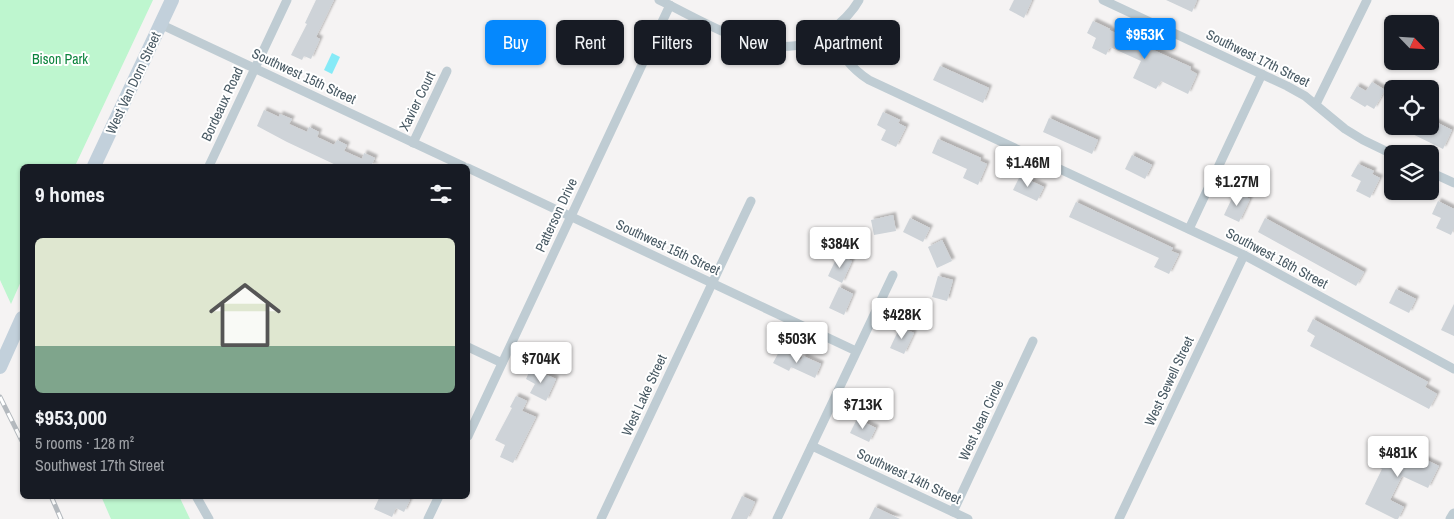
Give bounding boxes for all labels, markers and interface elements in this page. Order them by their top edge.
north arrow [1384,15,1439,70]
map controls [1384,15,1439,200]
pin: $953K [1110,18,1180,60]
chip: Buy [485,20,546,65]
chip: Rent [556,20,624,65]
chip: Filters [634,20,711,65]
chip: New [721,20,786,65]
chip: Apartment [796,20,900,65]
text: $953K [1126,23,1164,45]
street label: Southwest 17th Street [1203,25,1313,91]
street label: West Van Dorn Street [101,29,165,137]
street label: Southwest 15th Street [249,44,359,108]
park label: Bison Park [32,50,88,68]
street label: Bordeaux Road [197,64,247,144]
street label: Xavier Court [395,68,439,134]
button: locate [1384,80,1439,135]
button: layers [1384,145,1439,200]
pin: $1.46M [987,146,1069,188]
text: $1.46M [1006,151,1050,173]
pin: $1.27M [1196,164,1278,207]
text: $1.27M [1215,170,1259,192]
street label: Patterson Drive [531,175,581,255]
text: 9 homes [35,180,105,209]
icon: filters [427,180,455,208]
street label: Southwest 15th Street [613,215,723,279]
street label: Southwest 16th Street [1223,224,1331,292]
pin: $384K [805,226,875,269]
text: $384K [821,232,859,254]
icon: home [200,270,290,360]
pin: $428K [867,298,937,340]
text: $428K [883,303,921,325]
pin: $503K [762,322,832,364]
text: $503K [778,327,816,349]
street label: West Sewell Street [1140,333,1198,429]
pin: $704K [506,342,576,384]
text: $704K [522,347,560,369]
street label: West Lake Street [617,351,671,439]
street label: West Jean Circle [954,377,1008,463]
pin: $713K [828,388,898,430]
text: $713K [844,393,882,415]
text: $953,000 [35,403,107,432]
text: 5 rooms · 128 m² [35,432,134,454]
pin: $481K [1363,436,1433,478]
text: $481K [1379,441,1417,463]
street label: Southwest 14th Street [854,444,964,508]
text: Southwest 17th Street [35,454,164,476]

